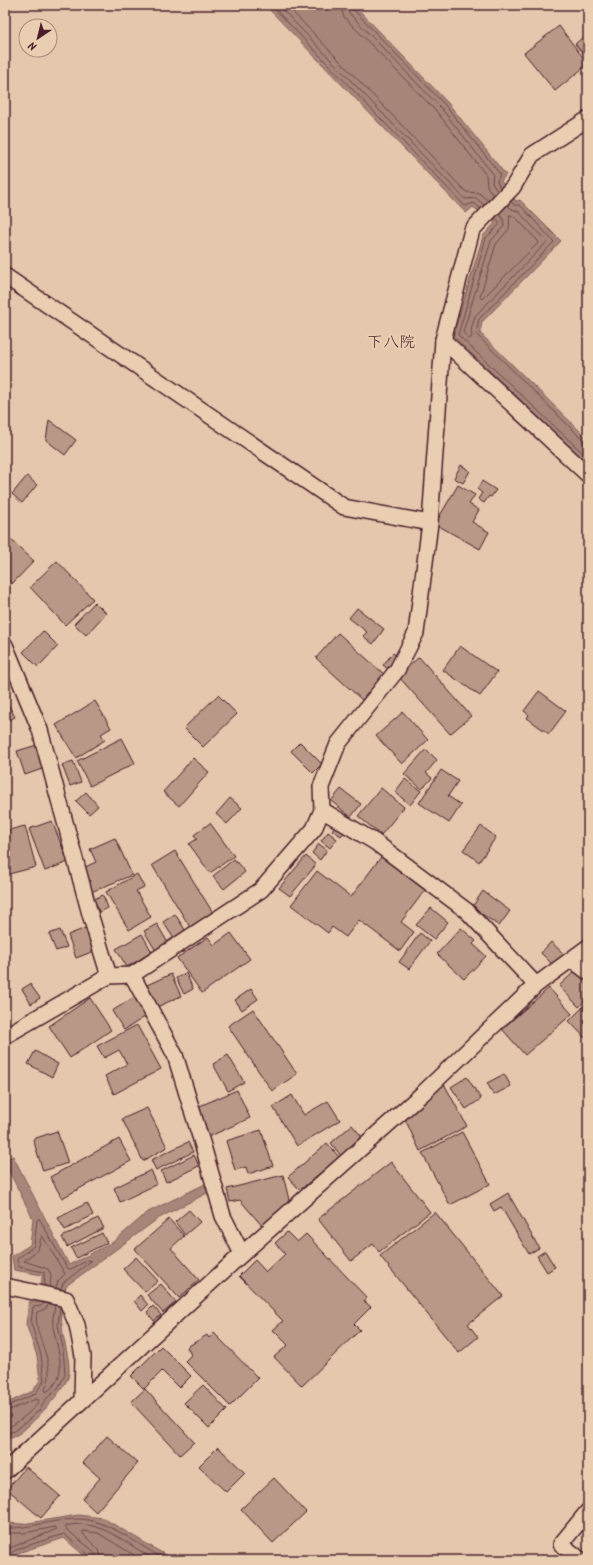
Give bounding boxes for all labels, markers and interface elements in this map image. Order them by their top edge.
north arrow [18,18,58,58]
text: N [25,36,41,55]
district label: 下八院 [367,330,415,355]

